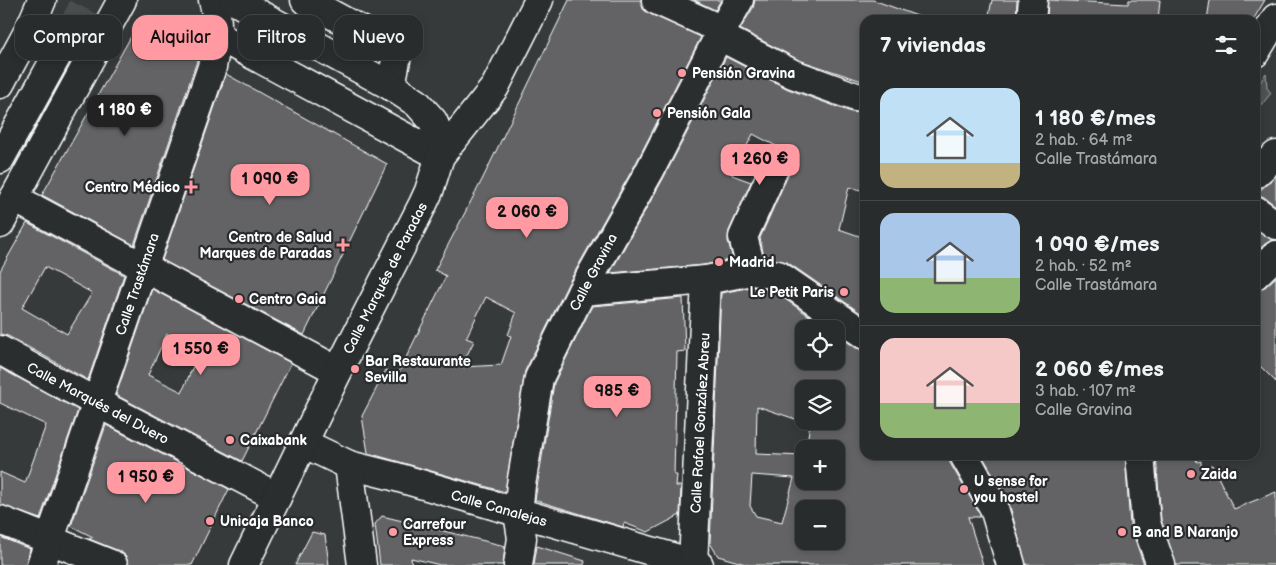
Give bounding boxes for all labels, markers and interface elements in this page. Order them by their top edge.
chip: Comprar [15,15,122,60]
chip: Alquilar [132,15,228,60]
chip: Filtros [238,15,324,60]
chip: Nuevo [334,15,423,60]
icon: filters [1212,31,1240,59]
text: 7 viviendas [880,33,986,58]
place label: Pensión Gravina [692,65,795,82]
marker: Pensión Gravina [676,67,688,79]
pin: 1 180 € [79,94,171,137]
text: 1 180 € [98,101,152,120]
place label: Pensión Gala [667,105,751,122]
text: 1 180 €/mes [1035,106,1156,131]
marker: Pensión Gala [651,107,663,119]
icon: home [920,108,980,168]
text: 2 hab. · 64 m² [1035,131,1133,150]
pin: 1 260 € [714,144,806,186]
text: 1 260 € [732,150,788,169]
text: Calle Trastámara [1035,150,1157,169]
pin: 1 090 € [224,164,316,206]
text: 1 090 € [242,170,298,189]
place label: Centro Médico [85,179,180,196]
marker: Centro Médico [184,180,198,194]
pin: 2 060 € [481,196,573,239]
street label: Calle Marqués de Paradas [340,200,431,357]
text: 2 060 € [497,203,557,222]
place label: Centro de Salud Marques de Paradas [199,229,332,262]
street label: Calle Trastámara [112,231,163,338]
street label: Calle Gravina [566,231,621,314]
text: 1 090 €/mes [1035,232,1160,257]
icon: home [920,233,980,293]
marker: Centro de Salud Marques de Paradas [336,238,350,252]
place label: Madrid [729,254,774,271]
marker: Madrid [713,256,725,268]
text: 2 hab. · 52 m² [1035,257,1132,276]
text: Calle Trastámara [1035,276,1157,295]
place label: Le Petit Paris [750,284,834,301]
marker: Le Petit Paris [838,286,850,298]
place label: Centro Gaia [249,291,326,308]
marker: Centro Gaia [233,293,245,305]
map controls [795,320,845,550]
button: locate [795,320,845,370]
street label: Calle Rafael González Abreu [687,332,714,514]
pin: 1 550 € [155,334,247,376]
text: 1 550 € [173,340,229,359]
place label: Bar Restaurante Sevilla [365,353,471,386]
text: 2 060 €/mes [1035,357,1164,382]
icon: home [920,358,980,418]
street label: Calle Marqués del Duero [24,359,172,448]
marker: Bar Restaurante Sevilla [349,363,361,375]
pin: 985 € [582,376,652,418]
button: layers [795,380,845,430]
text: 985 € [595,382,639,401]
text: 3 hab. · 107 m² [1035,382,1136,401]
text: Calle Gravina [1035,401,1132,420]
place label: Caixabank [240,432,307,449]
marker: Caixabank [224,434,236,446]
button: + [795,440,845,490]
pin: 1 950 € [100,462,192,504]
place label: Zaida [1201,466,1237,483]
text: 1 950 € [118,468,174,487]
marker: Zaida [1185,468,1197,480]
place label: U sense for you hostel [974,473,1048,506]
marker: U sense for you hostel [958,483,970,495]
street label: Calle Canalejas [449,487,549,530]
button: − [795,500,845,550]
place label: Unicaja Banco [220,513,314,530]
marker: Unicaja Banco [204,515,216,527]
place label: Carrefour Express [403,516,467,549]
place label: B and B Naranjo [1132,524,1238,541]
marker: Carrefour Express [387,526,399,538]
marker: B and B Naranjo [1116,526,1128,538]

